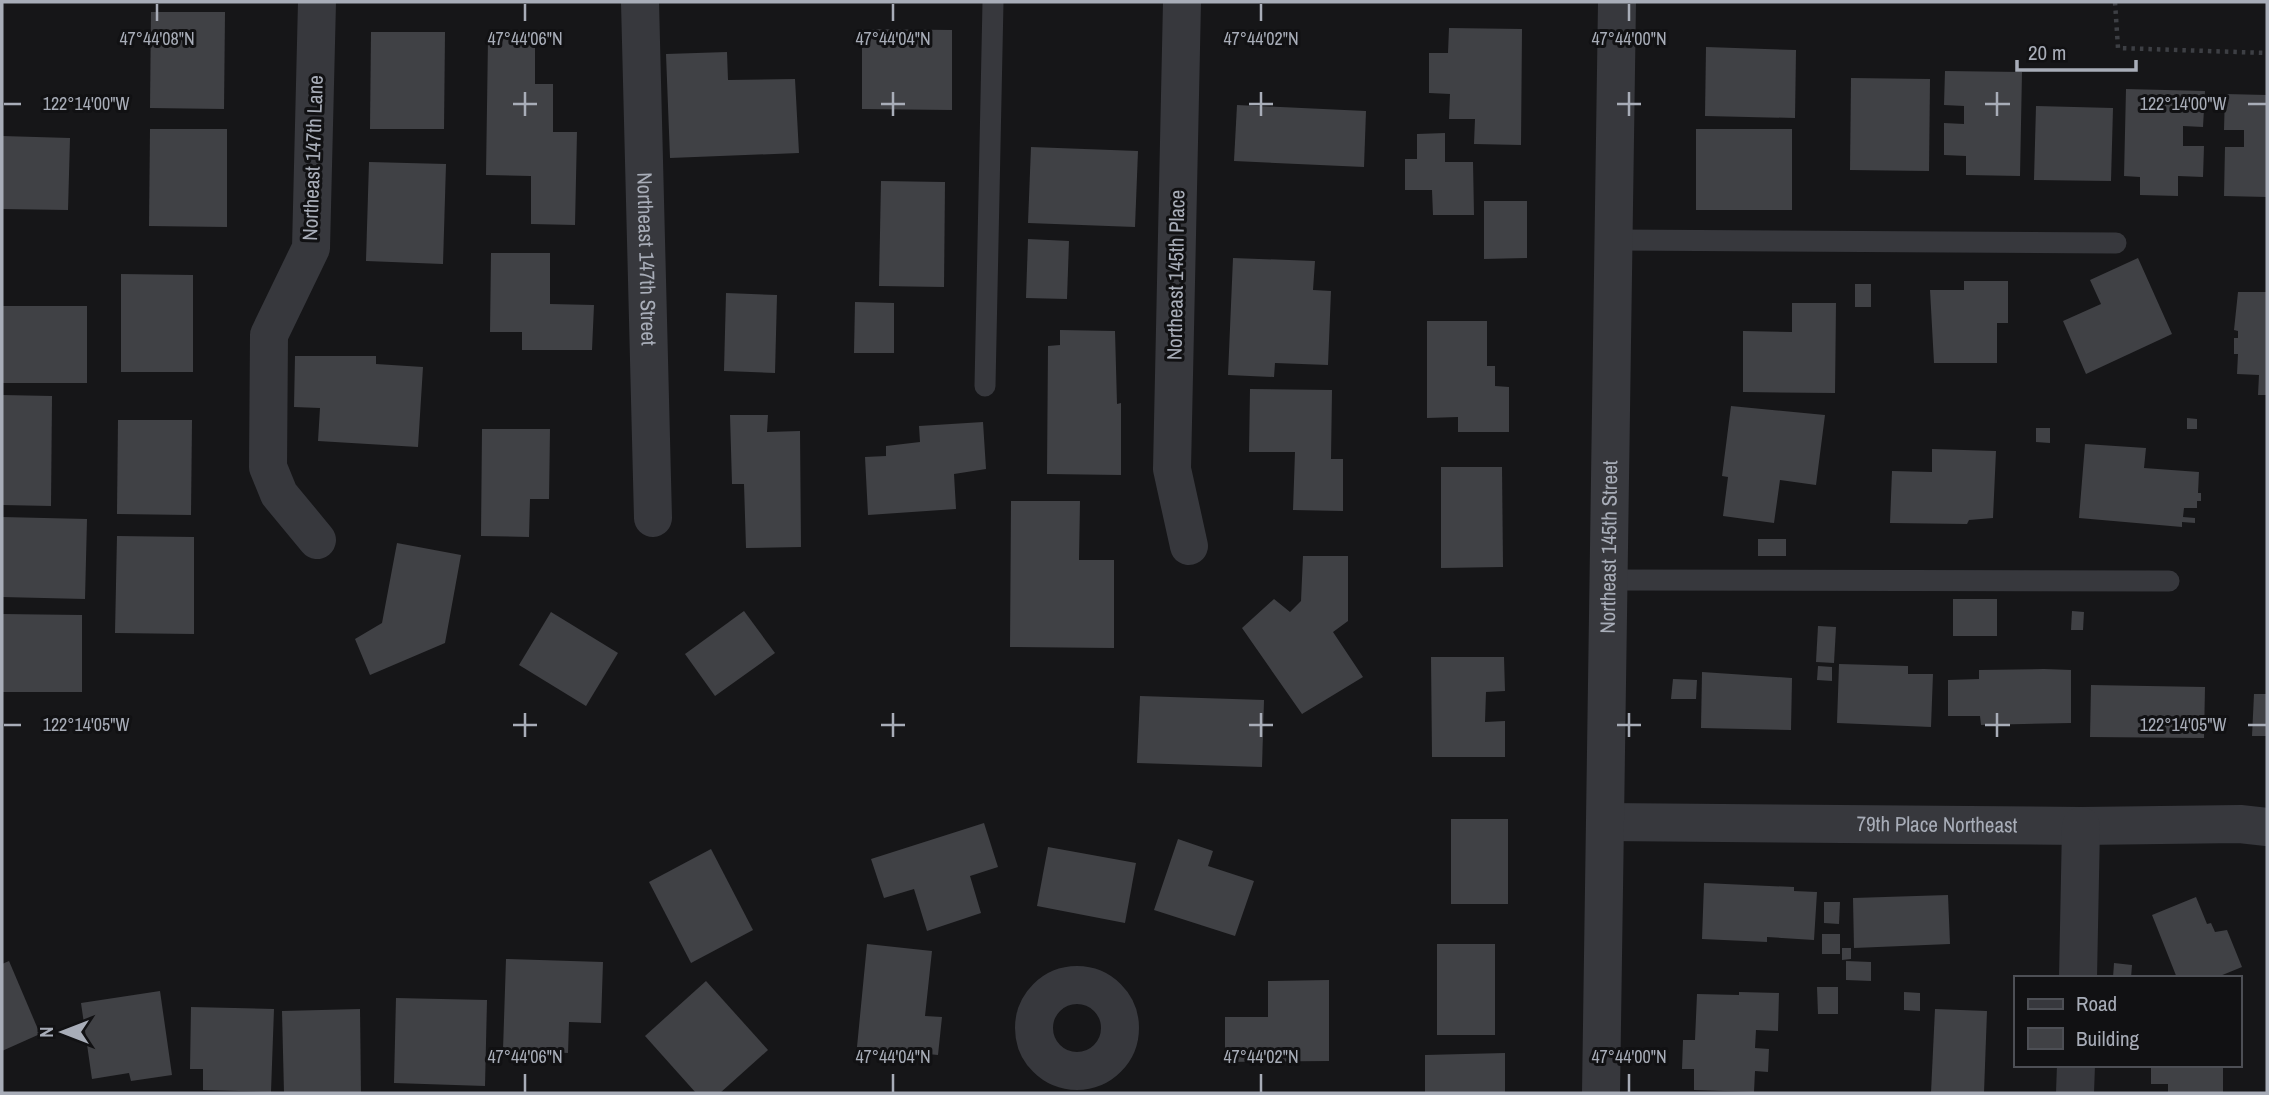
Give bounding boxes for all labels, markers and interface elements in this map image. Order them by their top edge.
text: 47°44'08"N [119,26,195,51]
text: 47°44'06"N [487,26,563,51]
text: 47°44'04"N [855,26,931,51]
text: 47°44'02"N [1223,26,1299,51]
text: 47°44'00"N [1591,26,1667,51]
scale bar [2017,28,2136,72]
text: 20 m [2028,38,2066,67]
street label: Northeast 147th Lane [295,75,330,241]
text: 122°14'00"W [43,91,129,116]
text: 122°14'00"W [2140,91,2226,116]
street label: Northeast 147th Street [630,172,664,346]
street label: Northeast 145th Place [1160,190,1191,360]
street label: Northeast 145th Street [1593,460,1624,634]
text: 122°14'05"W [43,712,129,737]
text: 122°14'05"W [2140,712,2226,737]
street label: 79th Place Northeast [1856,809,2018,839]
legend [2014,976,2241,1067]
text: Road [2076,989,2117,1018]
north arrow [28,997,98,1067]
text: Building [2076,1024,2140,1053]
text: N [33,1026,59,1038]
text: 47°44'06"N [487,1044,563,1069]
text: 47°44'04"N [855,1044,931,1069]
text: 47°44'02"N [1223,1044,1299,1069]
text: 47°44'00"N [1591,1044,1667,1069]

